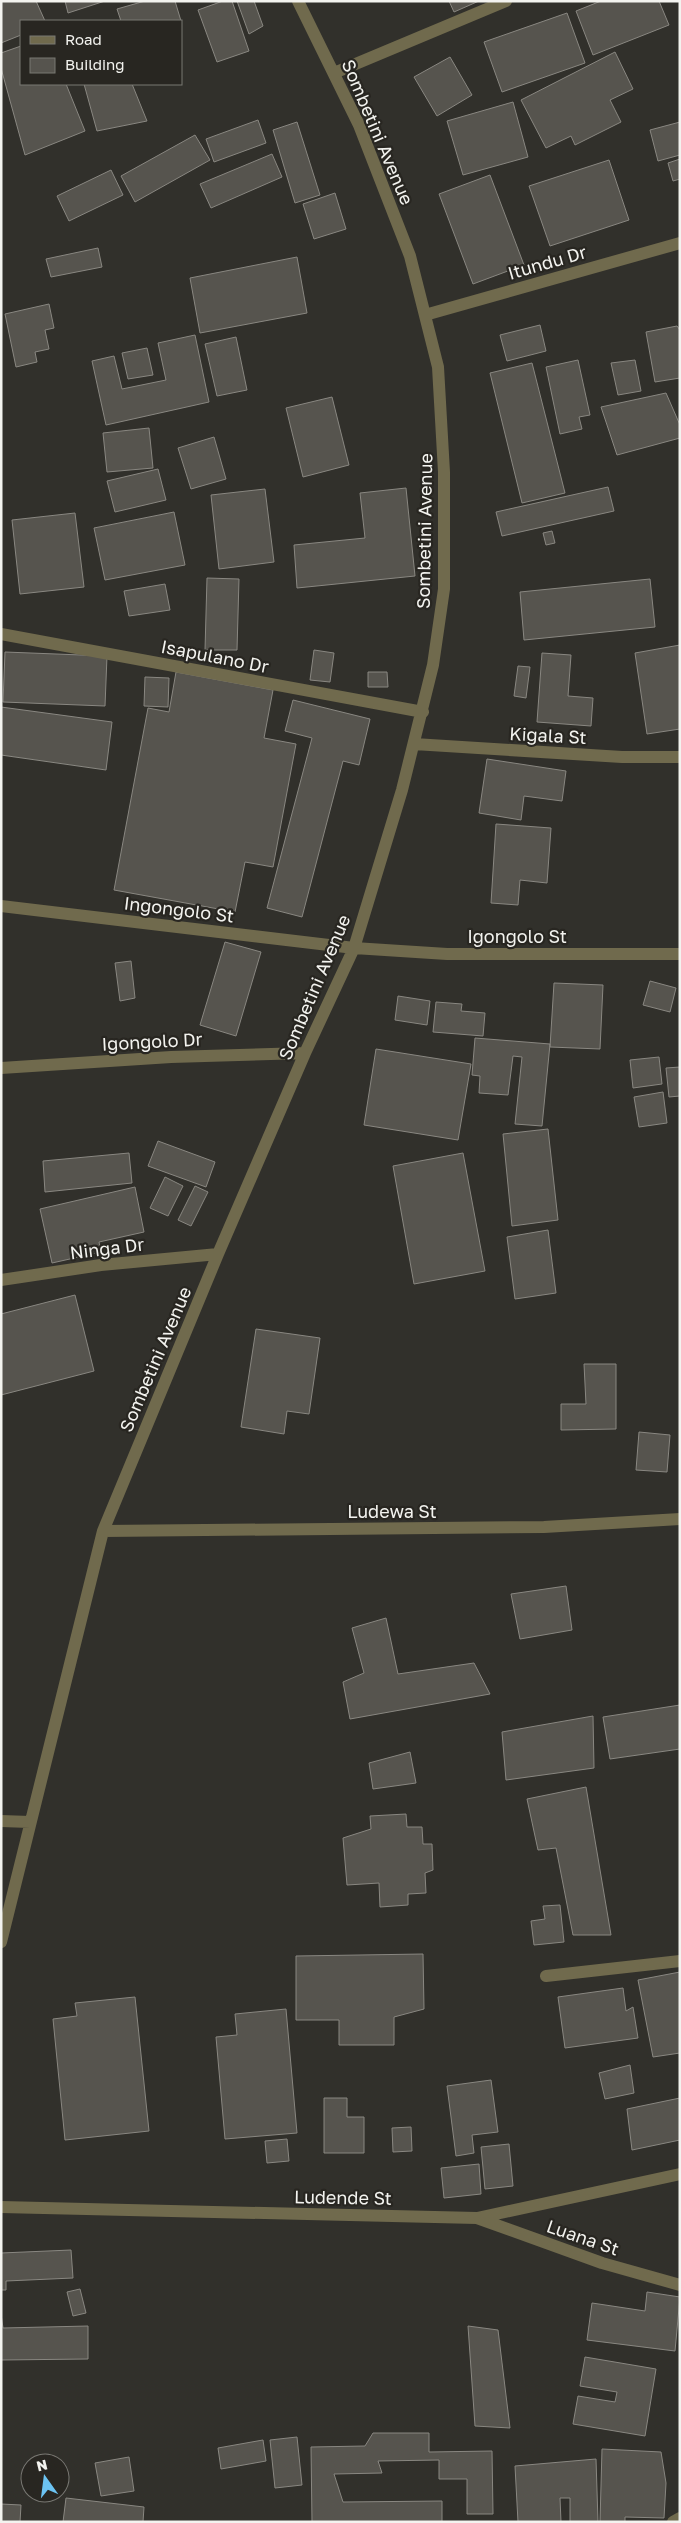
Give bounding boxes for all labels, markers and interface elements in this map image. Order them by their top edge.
legend [20,20,182,85]
text: Road [65,30,102,48]
text: Building [65,55,125,73]
street label: Sombetini Avenue [337,56,419,208]
street label: Itundu Dr [505,240,589,284]
street label: Sombetini Avenue [412,453,436,609]
street label: Isapulano Dr [159,635,271,677]
street label: Kigala St [509,722,587,748]
street label: Ingongolo St [123,891,235,927]
street label: Sombetini Avenue [273,911,355,1063]
street label: Igongolo St [467,925,567,947]
street label: Igongolo Dr [101,1027,203,1055]
street label: Ninga Dr [68,1233,146,1263]
street label: Sombetini Avenue [114,1283,196,1435]
street label: Ludewa St [347,1500,437,1522]
street label: Ludende St [294,2185,392,2209]
street label: Luana St [544,2214,622,2260]
north arrow [20,2453,70,2503]
text: N [35,2455,49,2474]

